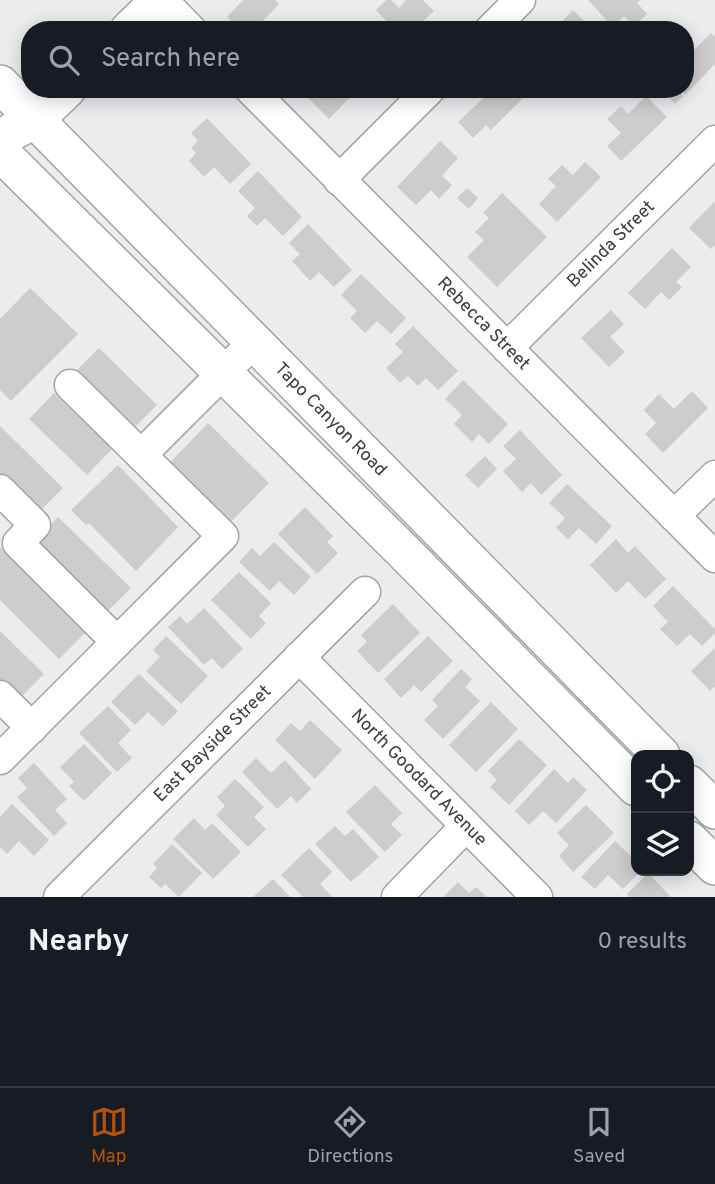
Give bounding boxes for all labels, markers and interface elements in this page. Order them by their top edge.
search box [21,21,694,98]
icon: search [45,41,83,79]
text: Search here [101,43,240,76]
street label: Belinda Street [562,196,660,293]
street label: Rebecca Street [432,272,535,376]
street label: Tapo Canyon Road [269,358,392,481]
street label: East Bayside Street [149,680,276,807]
street label: North Goodard Avenue [346,704,492,851]
map controls [631,750,694,876]
button: locate [631,750,694,813]
button: layers [631,813,694,876]
text: Nearby [28,924,129,961]
text: 0 results [598,928,687,957]
tab: Map [90,1103,128,1169]
tab: Directions [307,1103,394,1169]
tab: Saved [573,1103,625,1169]

